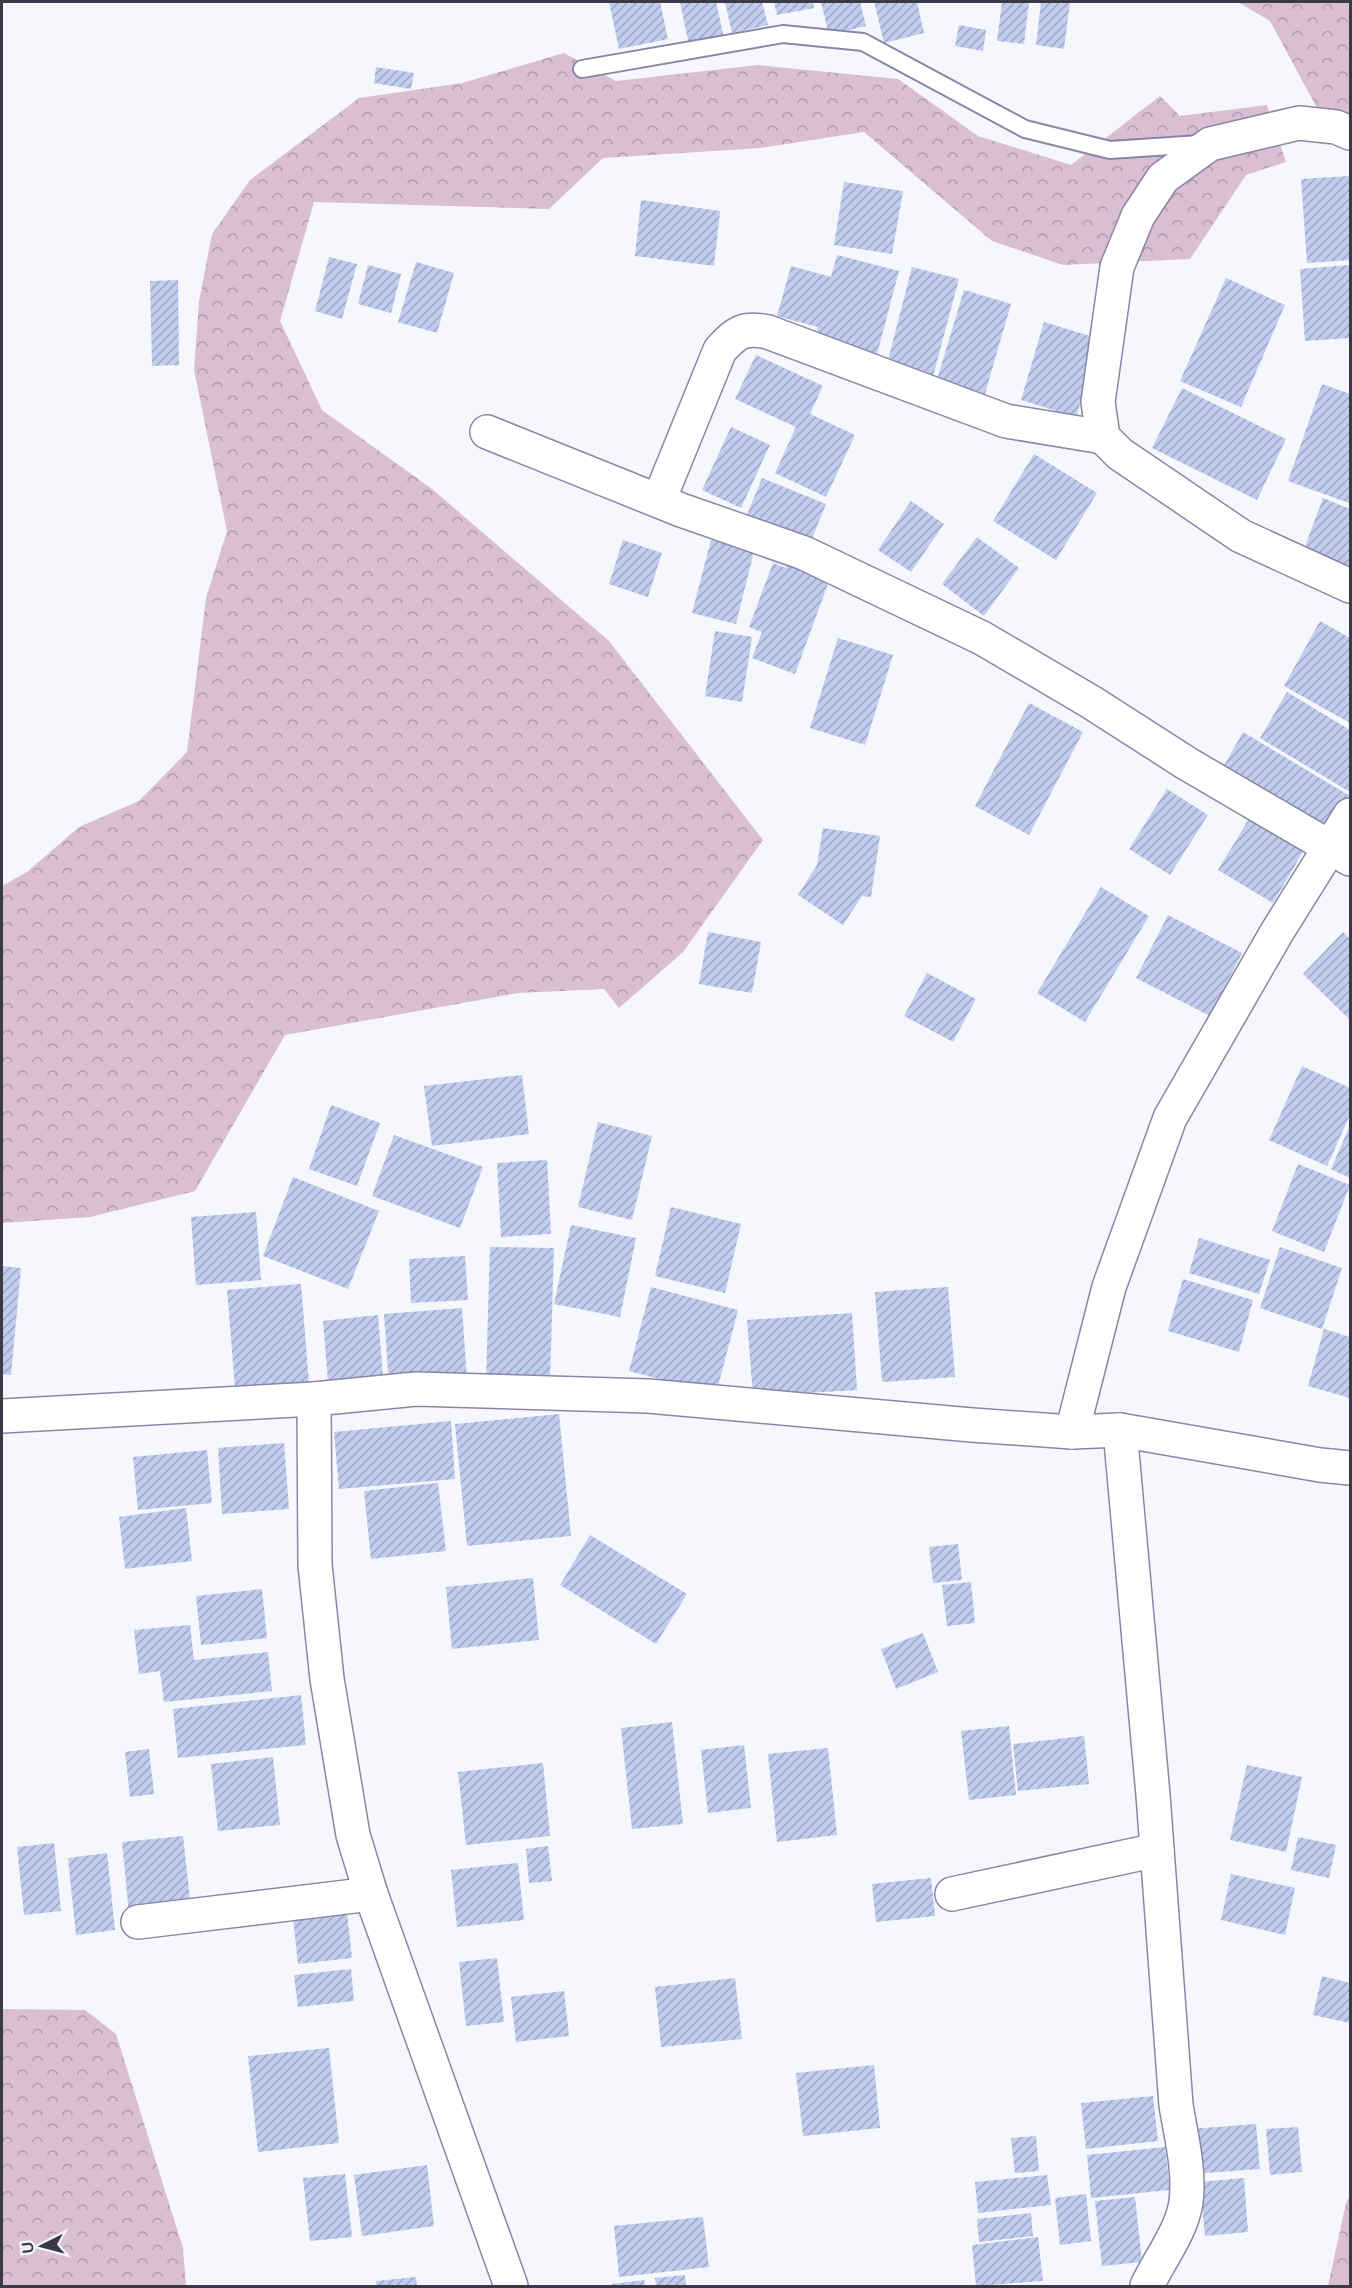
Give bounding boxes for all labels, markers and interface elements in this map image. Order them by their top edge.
north arrow [12,2216,72,2276]
text: U [19,2241,37,2254]

